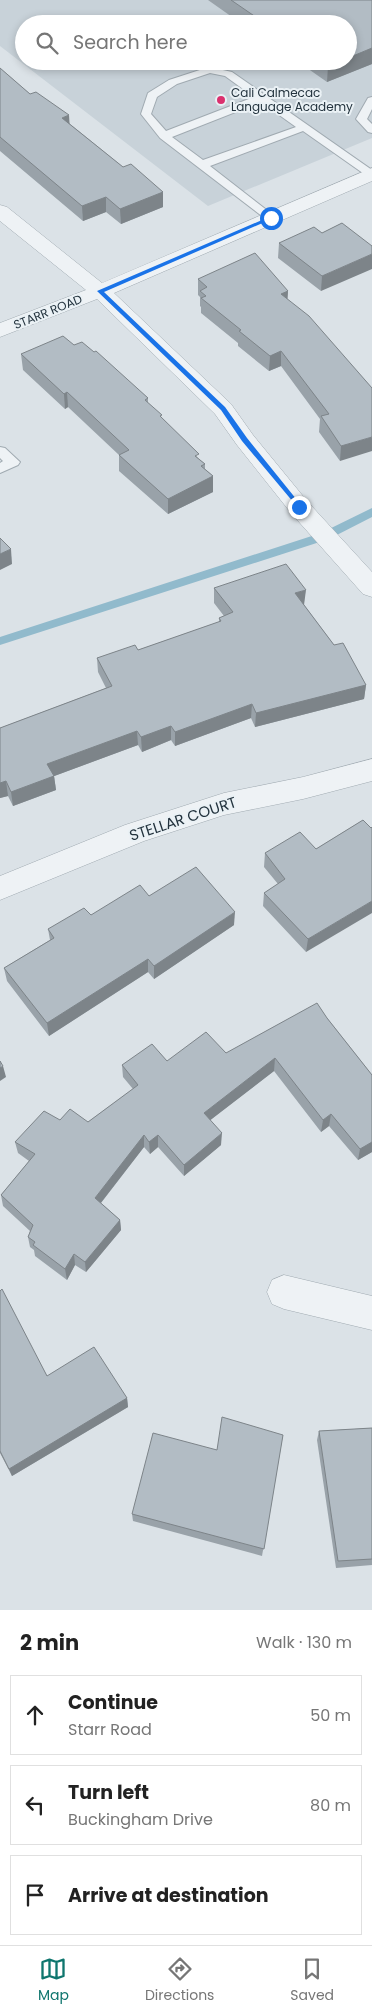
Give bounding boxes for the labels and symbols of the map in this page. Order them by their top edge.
place label: Cali Calmecac Language Academy [231,84,353,115]
marker: Cali Calmecac Language Academy [215,94,227,106]
route start [260,207,283,230]
street label: STARR ROAD [11,290,85,333]
route end [288,496,311,519]
street label: STELLAR COURT [127,791,239,846]

